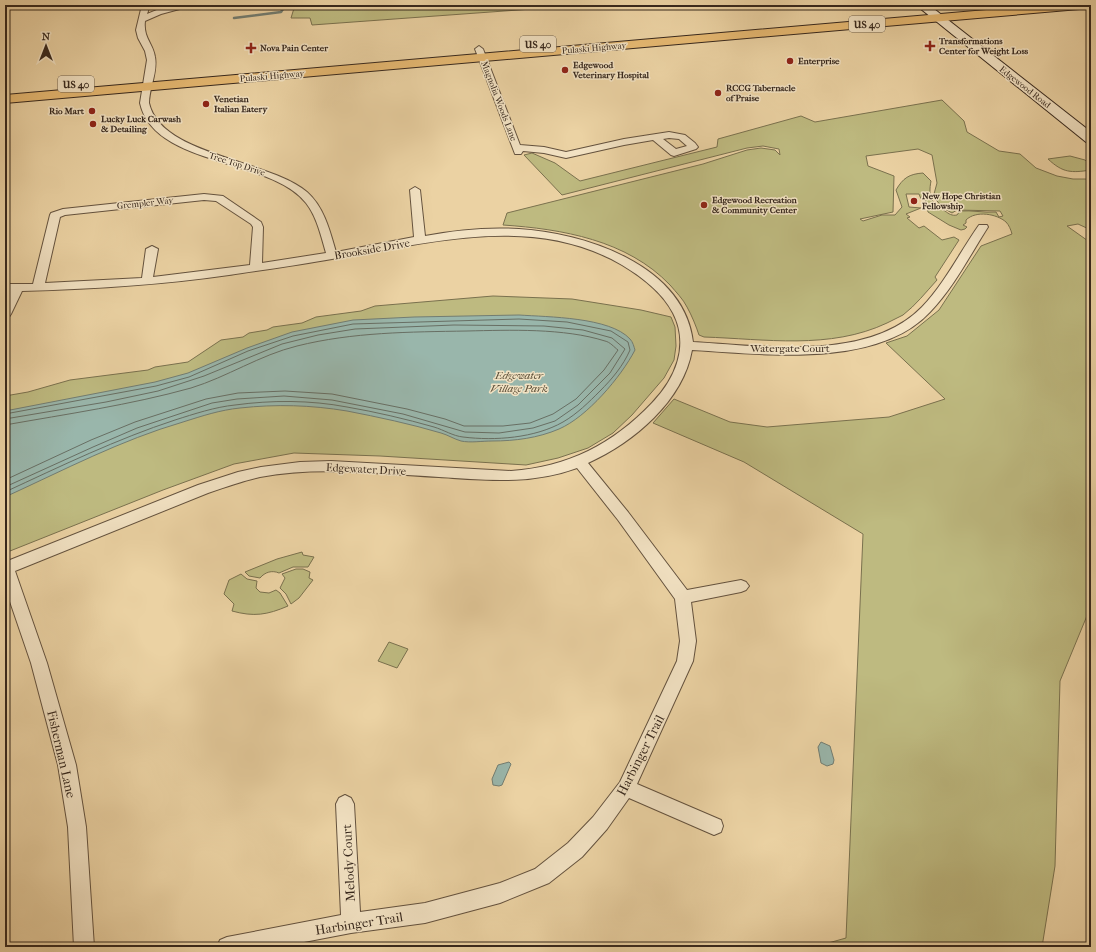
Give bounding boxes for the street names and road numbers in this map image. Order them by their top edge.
road number: US 40 [849,16,885,32]
road number: US 40 [520,36,556,52]
street label: Pulaski Highway [561,40,628,56]
street label: Magnolia Woods Lane [479,60,519,143]
street label: Edgewood Road [997,64,1053,110]
street label: Pulaski Highway [239,68,306,84]
road number: US 40 [58,76,94,92]
street label: Tree Top Drive [208,150,267,178]
street label: Grempler Way [116,195,175,211]
street label: Brookside Drive [333,236,411,263]
street label: Watergate Court [749,342,830,355]
street label: Edgewater Drive [326,461,407,478]
street label: Fisherman Lane [44,709,79,800]
street label: Harbinger Trail [614,712,667,798]
street label: Melody Court [339,823,358,902]
street label: Harbinger Trail [314,909,404,938]

